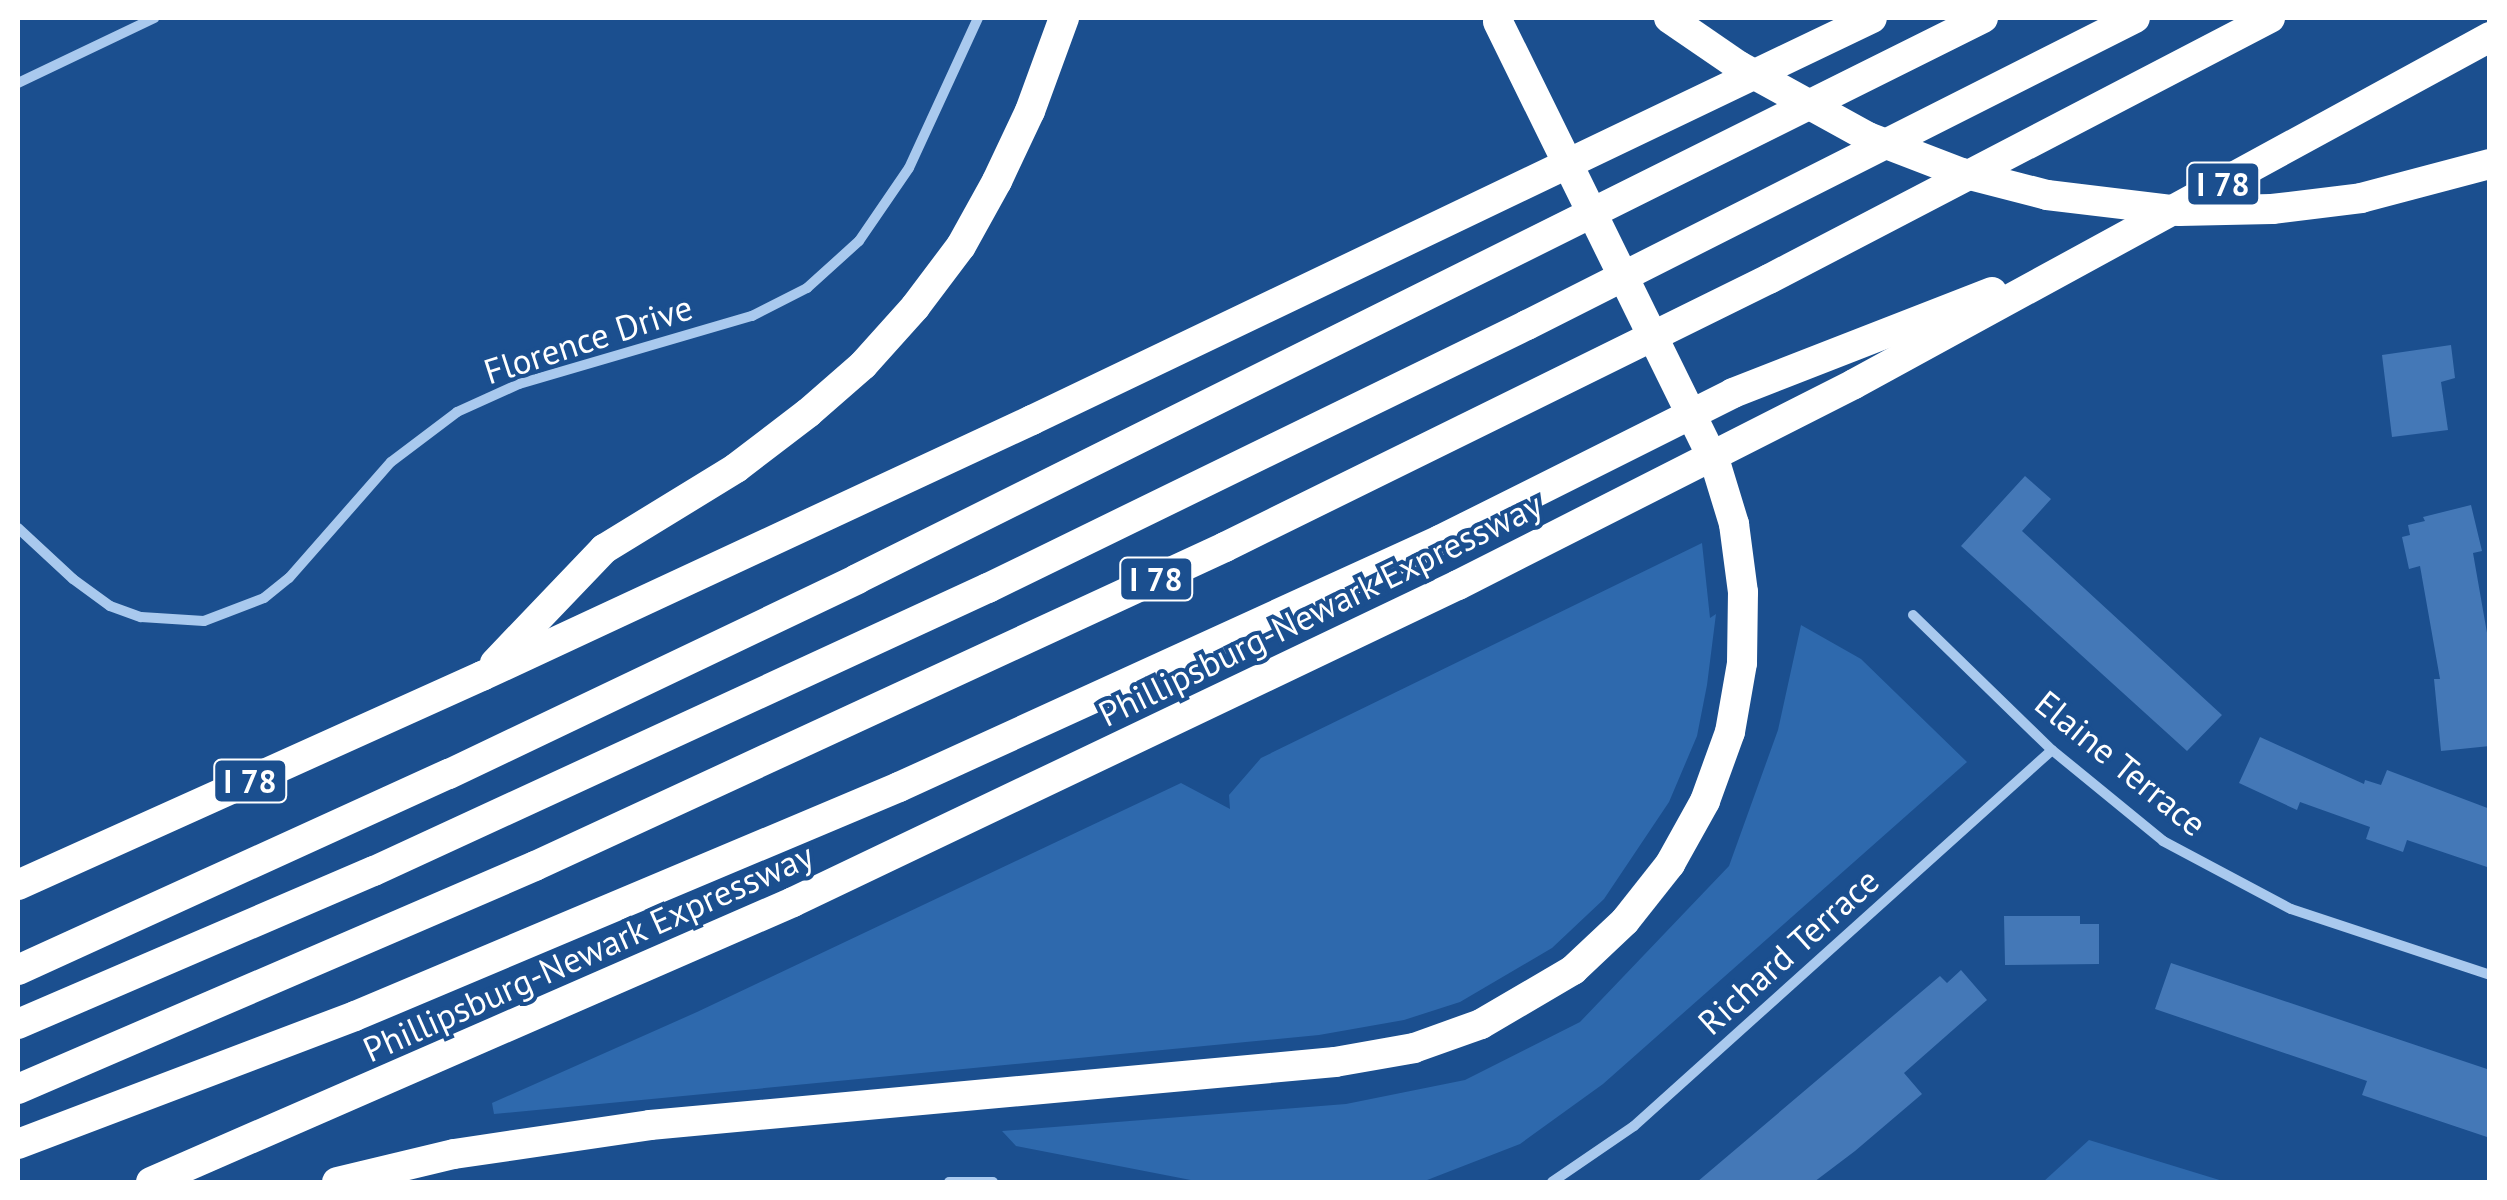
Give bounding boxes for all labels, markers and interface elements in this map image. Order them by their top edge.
road number: I 78 [2186,157,2260,211]
street label: Florence Drive [479,286,697,392]
street label: Phillipsburg-Newark Expressway [1091,483,1549,735]
road number: I 78 [1118,552,1194,606]
street label: Elaine Terrace [2027,681,2215,845]
road number: I 78 [212,754,288,808]
street label: Phillipsburg-Newark Expressway [356,833,820,1071]
street label: Richard Terrace [1689,859,1887,1043]

